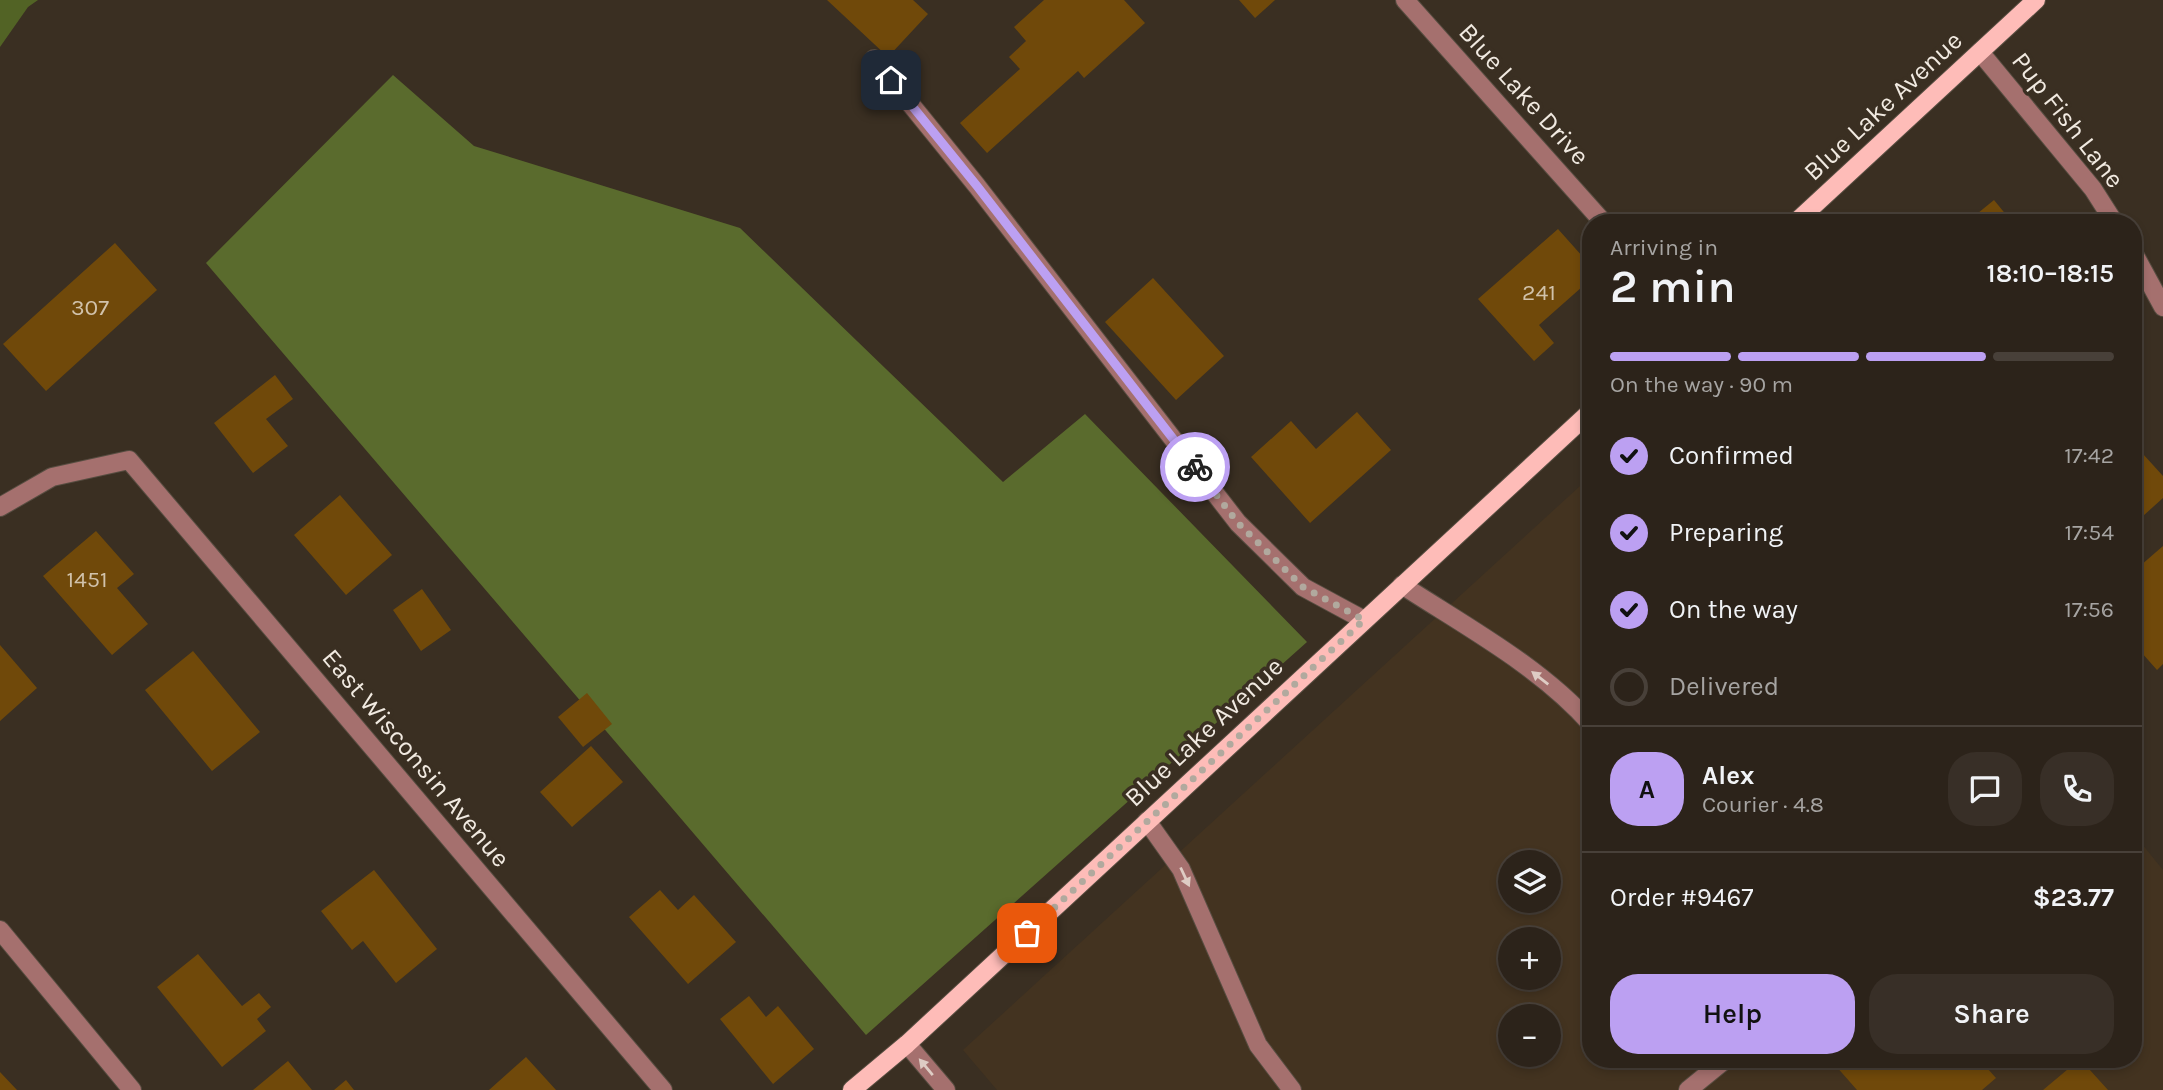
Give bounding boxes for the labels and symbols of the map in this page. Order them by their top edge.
street label: Blue Lake Drive [1452,17,1596,171]
street label: Blue Lake Avenue [1797,25,1969,187]
street label: Pup Fish Lane [2005,46,2131,194]
pin [861,50,921,110]
house number: 241 [1522,279,1556,306]
house number: 307 [71,294,109,321]
courier [1160,432,1230,502]
house number: 1451 [66,566,108,593]
street label: East Wisconsin Avenue [316,643,516,873]
street label: Blue Lake Avenue [1118,651,1290,813]
one-way arrow [1531,672,1549,686]
one-way arrow [1179,867,1191,887]
pin [997,903,1057,963]
one-way arrow [918,1058,934,1076]

